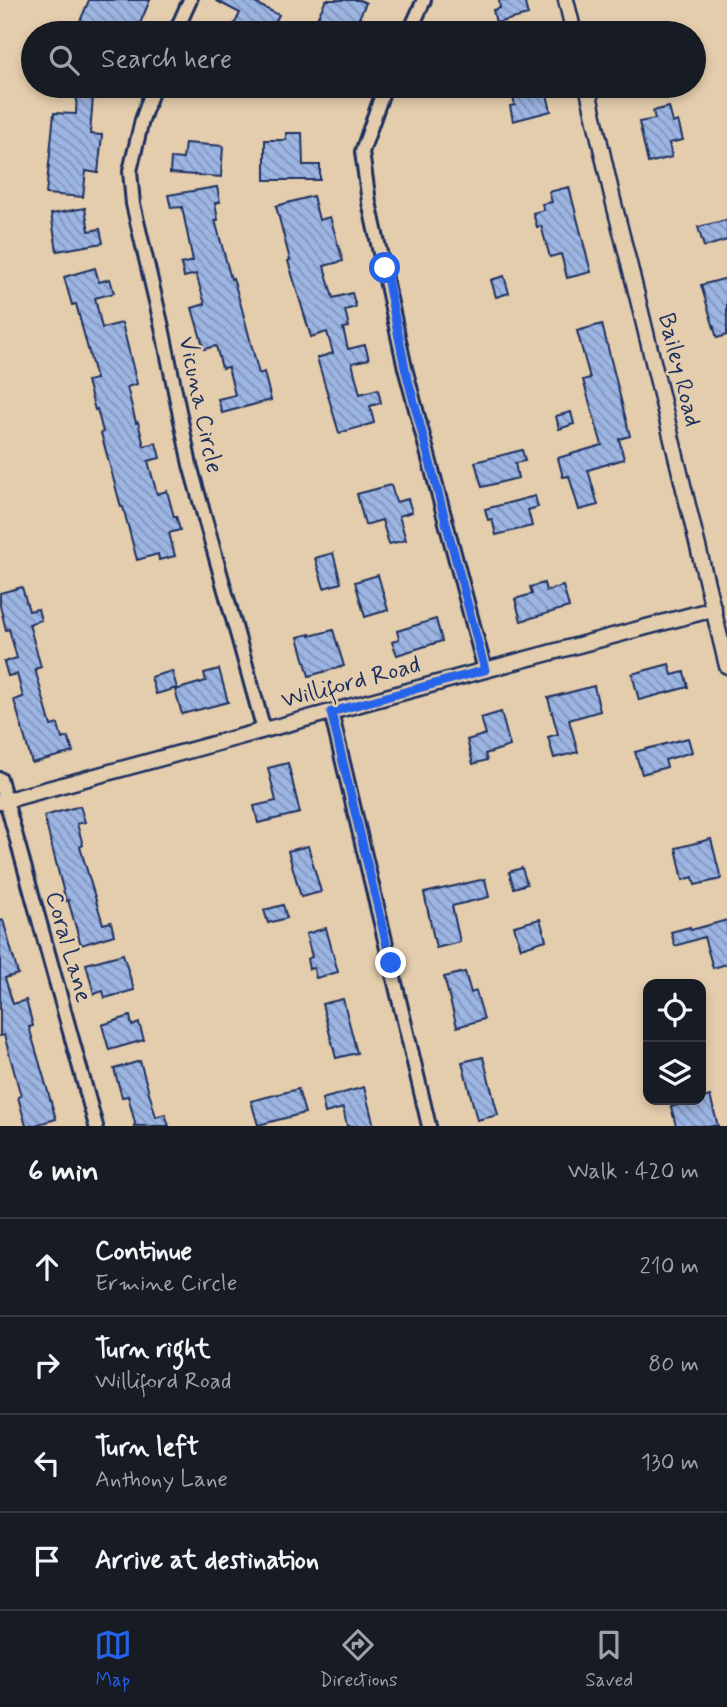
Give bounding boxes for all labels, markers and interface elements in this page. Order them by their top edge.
search box [21,21,706,98]
icon: search [45,41,83,79]
text: Search here [101,43,232,77]
route start [369,252,400,283]
street label: Bailey Road [650,310,708,430]
street label: Vicuna Circle [170,334,230,476]
street label: Williford Road [278,650,424,718]
street label: Coral Lane [37,888,99,1006]
route end [375,947,406,978]
map controls [643,979,706,1105]
button: locate [643,979,706,1042]
button: layers [643,1042,706,1105]
text: 6 min [28,1152,99,1191]
text: Walk · 420 m [568,1157,699,1187]
text: Continue [95,1235,192,1269]
icon: ahead [28,1248,66,1286]
text: 210 m [639,1252,699,1282]
text: Ermine Circle [95,1269,237,1299]
text: Turn right [95,1333,211,1367]
icon: right [28,1346,66,1384]
text: 80 m [648,1350,699,1380]
text: Williford Road [95,1367,232,1397]
text: Turn left [95,1431,199,1465]
icon: left [28,1444,66,1482]
text: 130 m [641,1448,699,1478]
text: Anthony Lane [95,1465,228,1495]
icon: arrive [28,1542,66,1580]
text: Arrive at destination [95,1544,319,1578]
tab: Map [94,1626,132,1693]
tab: Directions [319,1626,398,1693]
tab: Saved [585,1626,633,1693]

